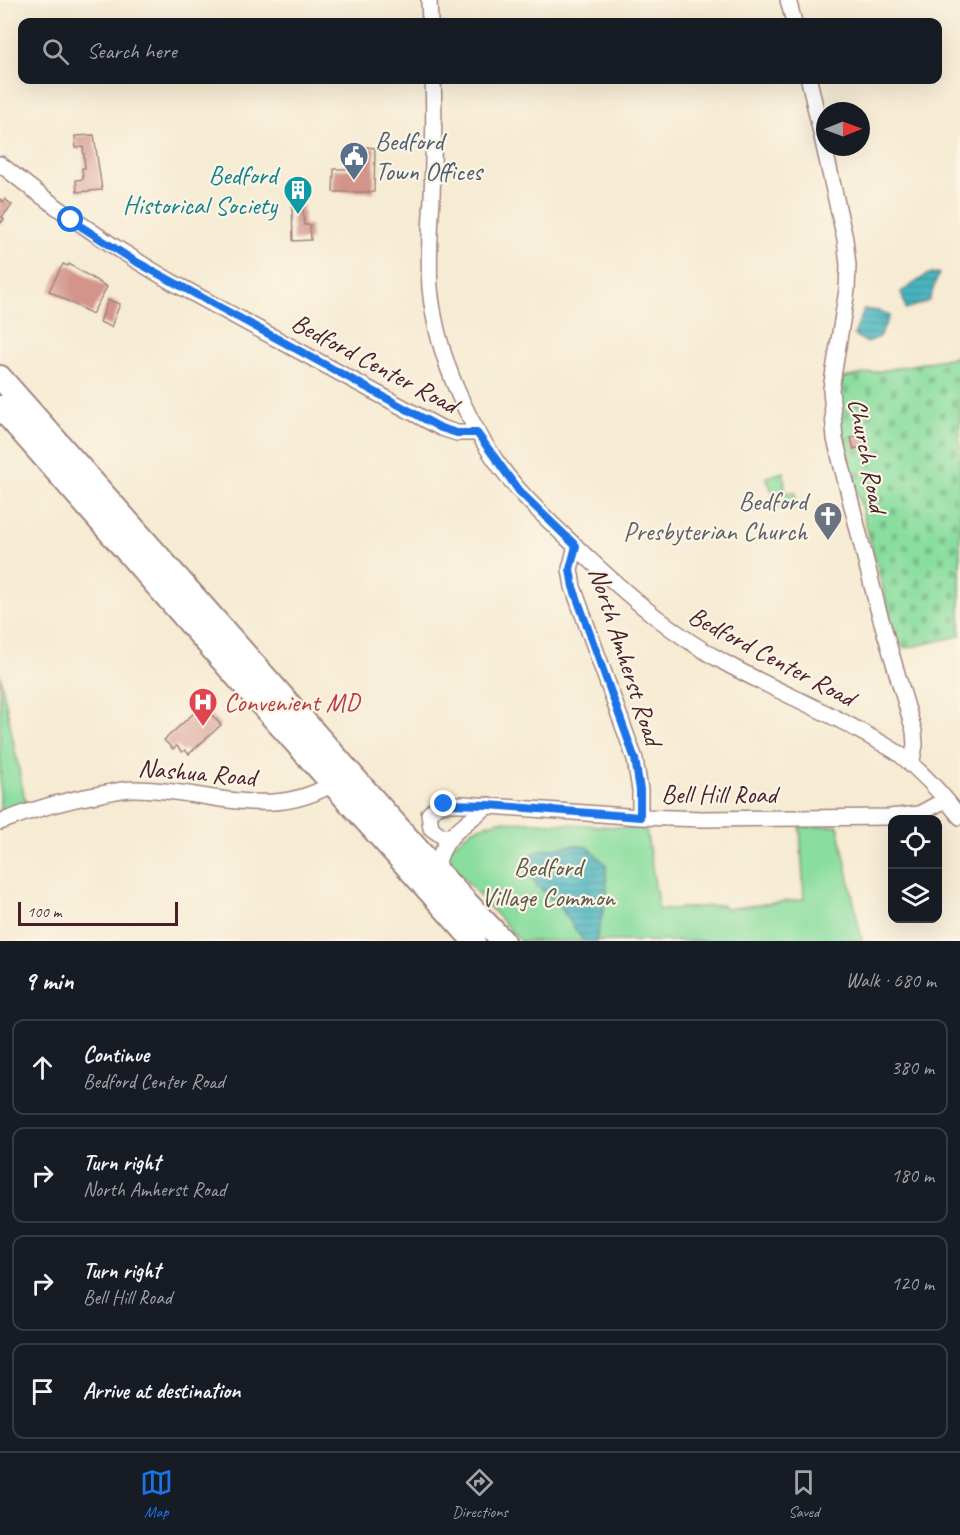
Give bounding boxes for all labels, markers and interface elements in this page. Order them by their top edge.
search box [18,18,942,84]
icon: search [39,35,72,68]
text: Search here [87,37,177,65]
north arrow [816,102,870,156]
place label: Bedford Town Offices [375,125,484,188]
public building icon: Bedford Town Offices [338,140,370,182]
place label: Bedford Historical Society [123,159,281,222]
building icon: Bedford Historical Society [282,174,314,216]
route start [57,206,83,232]
street label: Bedford Center Road [286,306,467,423]
street label: Church Road [840,395,895,518]
place label: Bedford Presbyterian Church [623,485,811,548]
church icon: Bedford Presbyterian Church [812,500,844,542]
street label: North Amherst Road [581,563,671,753]
street label: Bedford Center Road [683,599,864,716]
hospital icon: Convenient MD [187,686,219,728]
place label: Convenient MD [224,686,362,719]
street label: Nashua Road [137,751,261,794]
street label: Bell Hill Road [661,778,780,811]
route end [430,790,456,816]
map controls [888,815,942,923]
button: locate [888,815,942,869]
park label: Bedford Village Common [481,851,616,914]
button: layers [888,869,942,923]
scale bar [18,899,178,926]
text: 100 m [27,902,61,922]
text: 9 min [24,964,74,997]
text: Walk · 680 m [846,968,936,993]
text: Continue [83,1041,149,1069]
icon: ahead [26,1051,59,1084]
text: 380 m [891,1055,934,1080]
text: Bedford Center Road [83,1069,224,1094]
text: Turn right [83,1149,160,1177]
icon: right [26,1159,59,1192]
text: 180 m [891,1163,934,1188]
text: North Amherst Road [83,1177,226,1202]
text: Turn right [83,1257,160,1285]
icon: right [26,1267,59,1300]
text: 120 m [891,1271,934,1296]
text: Bell Hill Road [83,1285,172,1310]
icon: arrive [26,1375,59,1408]
text: Arrive at destination [83,1377,240,1405]
tab: Map [140,1466,173,1522]
tab: Directions [452,1466,508,1522]
tab: Saved [787,1466,820,1522]

